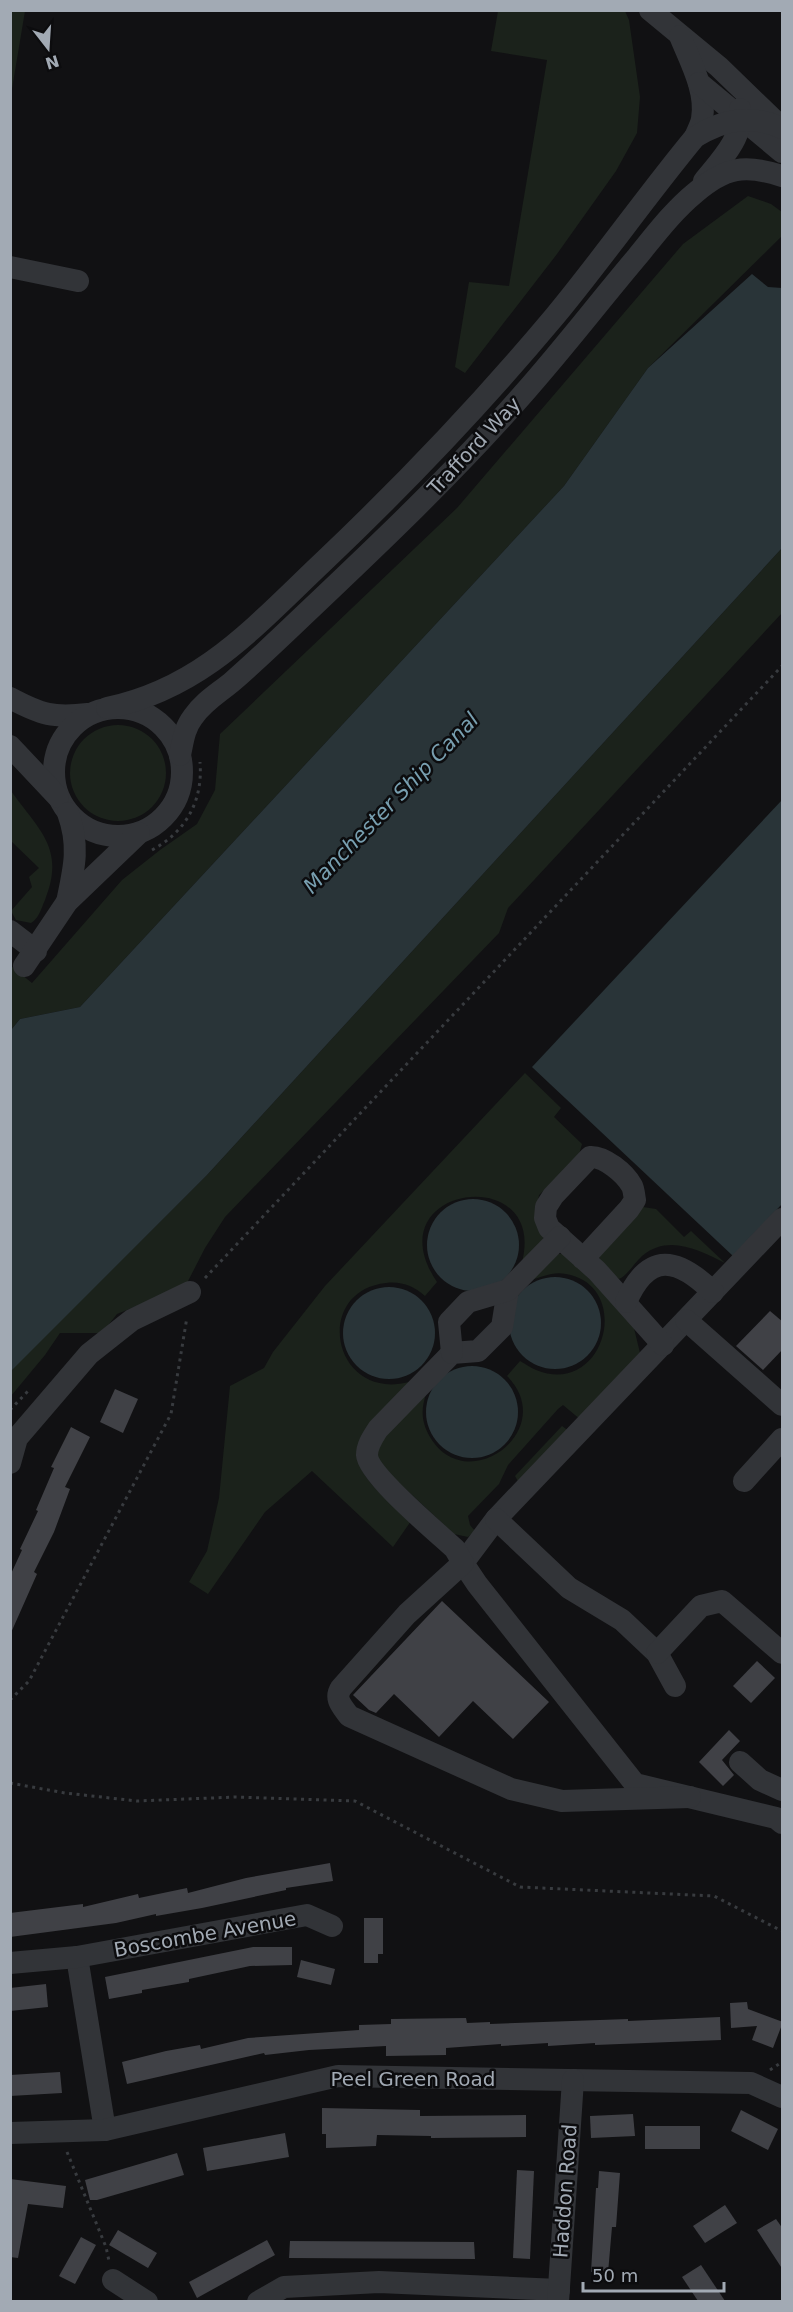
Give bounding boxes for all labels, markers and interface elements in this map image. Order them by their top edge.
north arrow [18,18,78,78]
text: N [43,51,61,73]
street label: Trafford Way [422,392,526,501]
water label: Manchester Ship Canal [298,708,484,898]
street label: Boscombe Avenue [112,1906,298,1962]
street label: Peel Green Road [331,2067,495,2091]
street label: Haddon Road [548,2123,582,2259]
scale bar [583,2255,724,2293]
text: 50 m [592,2265,638,2286]

